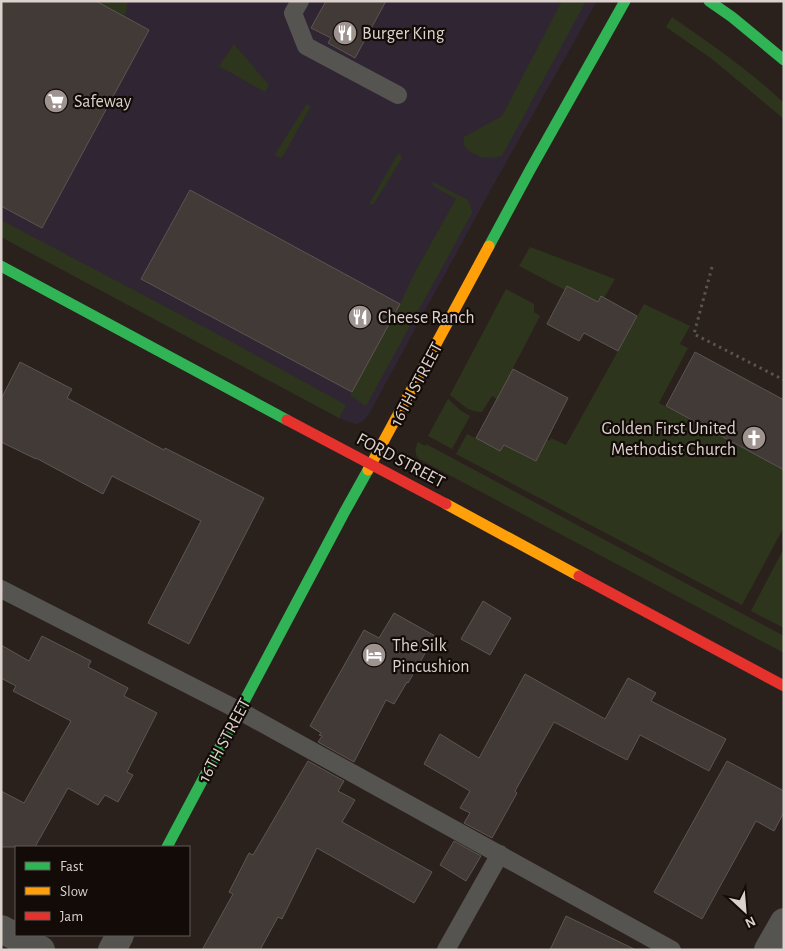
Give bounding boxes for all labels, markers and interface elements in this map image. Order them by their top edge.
restaurant icon: Burger King [332,20,358,46]
place label: Burger King [362,25,445,43]
supermarket icon: Safeway [43,88,69,114]
place label: Safeway [74,93,132,111]
restaurant icon: Cheese Ranch [347,304,373,330]
place label: Cheese Ranch [378,309,475,327]
street label: 16TH STREET [387,339,446,429]
place label: Golden First United Methodist Church [601,420,736,459]
church icon: Golden First United Methodist Church [741,425,767,451]
street label: FORD STREET [353,430,448,492]
place label: The Silk Pincushion [392,637,469,676]
hotel icon: The Silk Pincushion [361,642,387,668]
street label: 16TH STREET [195,695,254,785]
legend [15,846,190,936]
text: Fast [60,859,84,874]
text: Slow [60,884,88,899]
north arrow [720,886,770,936]
text: Jam [60,909,83,924]
text: N [743,913,758,930]

